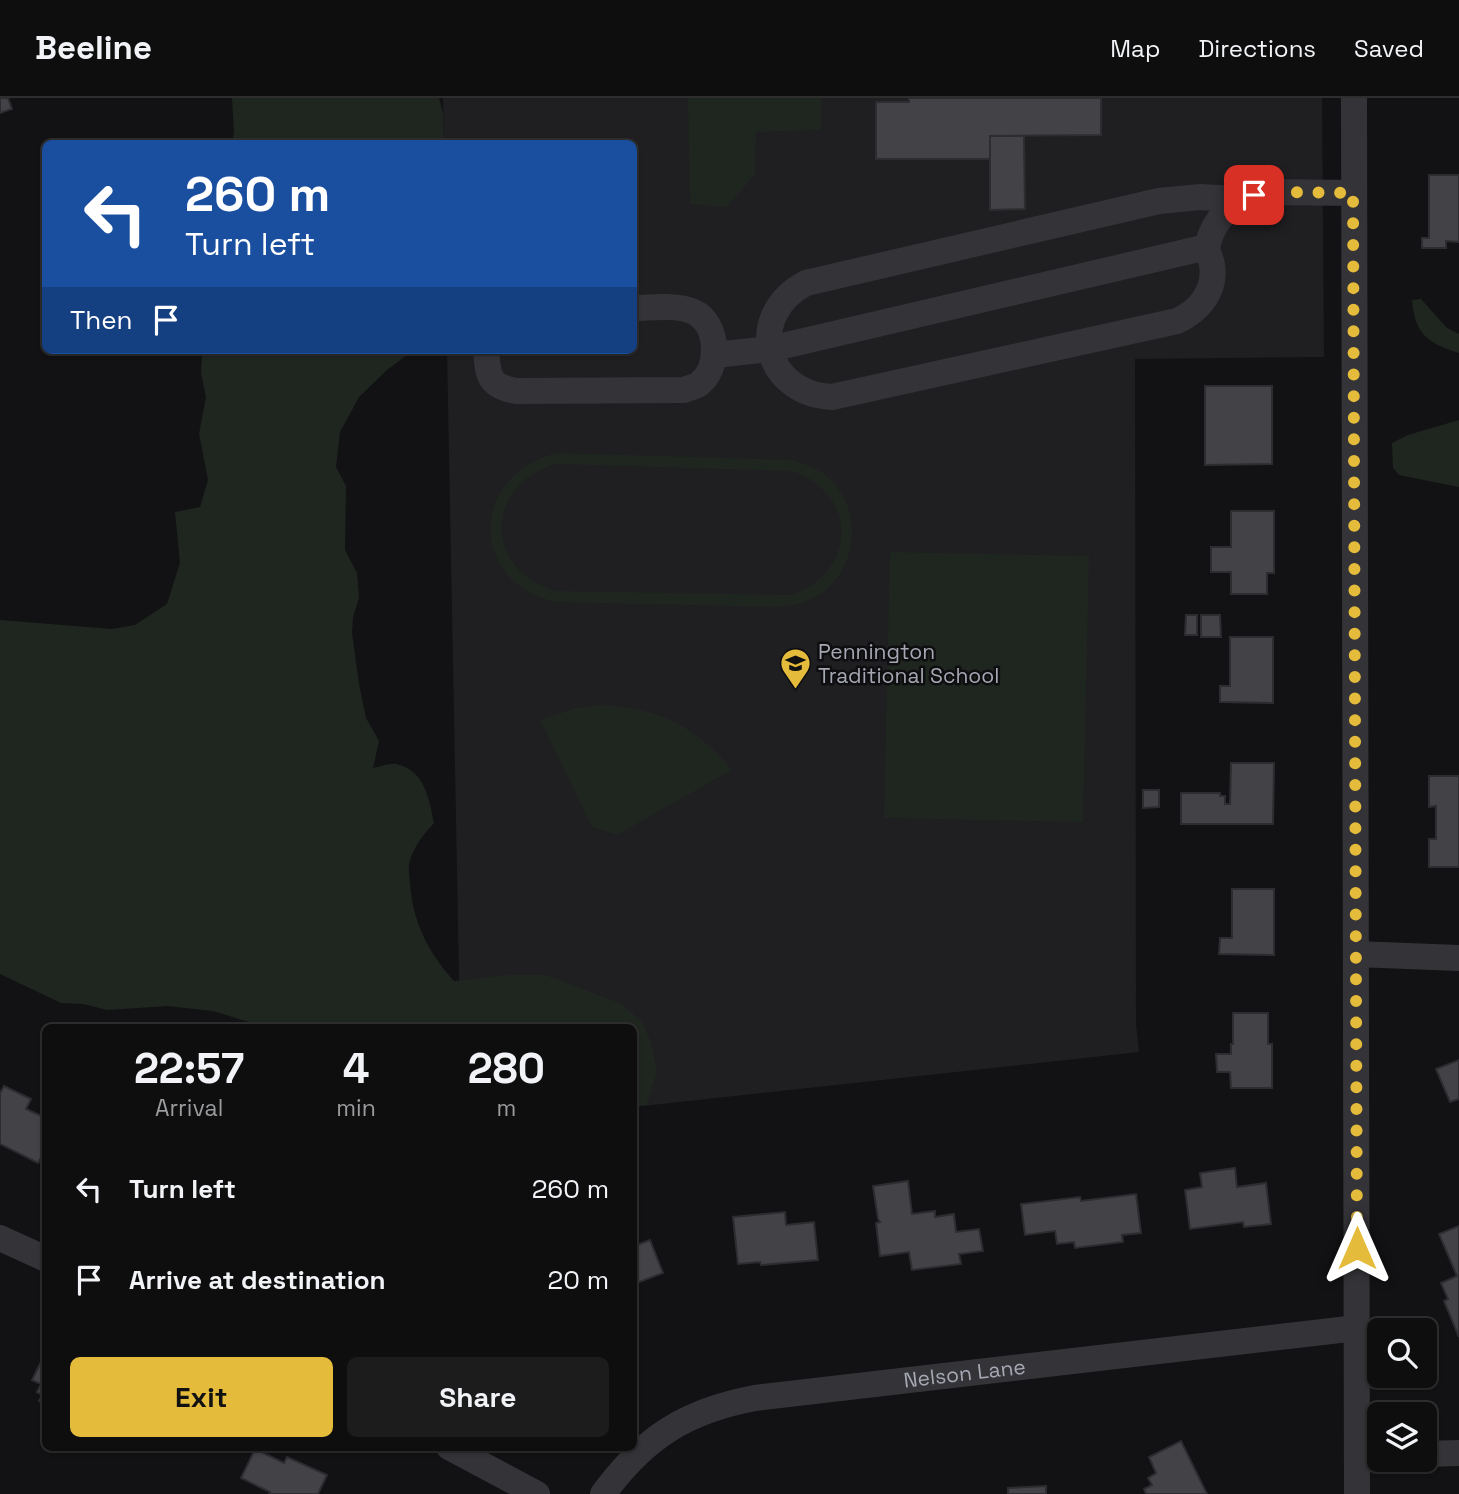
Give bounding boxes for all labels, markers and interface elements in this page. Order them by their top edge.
text: Beeline [35,27,152,69]
text: Map [1110,33,1160,64]
text: Directions [1198,33,1316,64]
text: Saved [1354,33,1424,64]
text: 260 m [185,163,330,225]
pin [1224,165,1284,225]
icon: left [70,168,161,259]
icon: arrive [1235,176,1273,214]
text: Turn left [185,224,315,264]
icon: arrive [147,301,185,339]
text: Then [70,303,133,337]
place label: Pennington Traditional School [818,638,999,689]
school or university icon: Pennington Traditional School [778,647,812,691]
text: 22:57 [134,1042,244,1095]
text: 4 [343,1042,369,1095]
text: 280 [468,1042,545,1095]
text: Arrival [155,1093,223,1123]
text: min [336,1093,376,1123]
text: m [496,1093,516,1123]
icon: left [70,1170,108,1208]
text: Turn left [129,1172,236,1206]
text: 260 m [532,1172,609,1206]
position arrow [1320,1211,1394,1285]
icon: arrive [70,1261,108,1299]
text: Arrive at destination [129,1263,386,1297]
text: 20 m [548,1263,609,1297]
map controls [1367,1318,1437,1472]
button: search [1367,1318,1437,1388]
street label: Nelson Lane [902,1353,1027,1394]
button: Exit [70,1357,333,1437]
button: Share [347,1357,609,1437]
button: layers [1367,1402,1437,1472]

